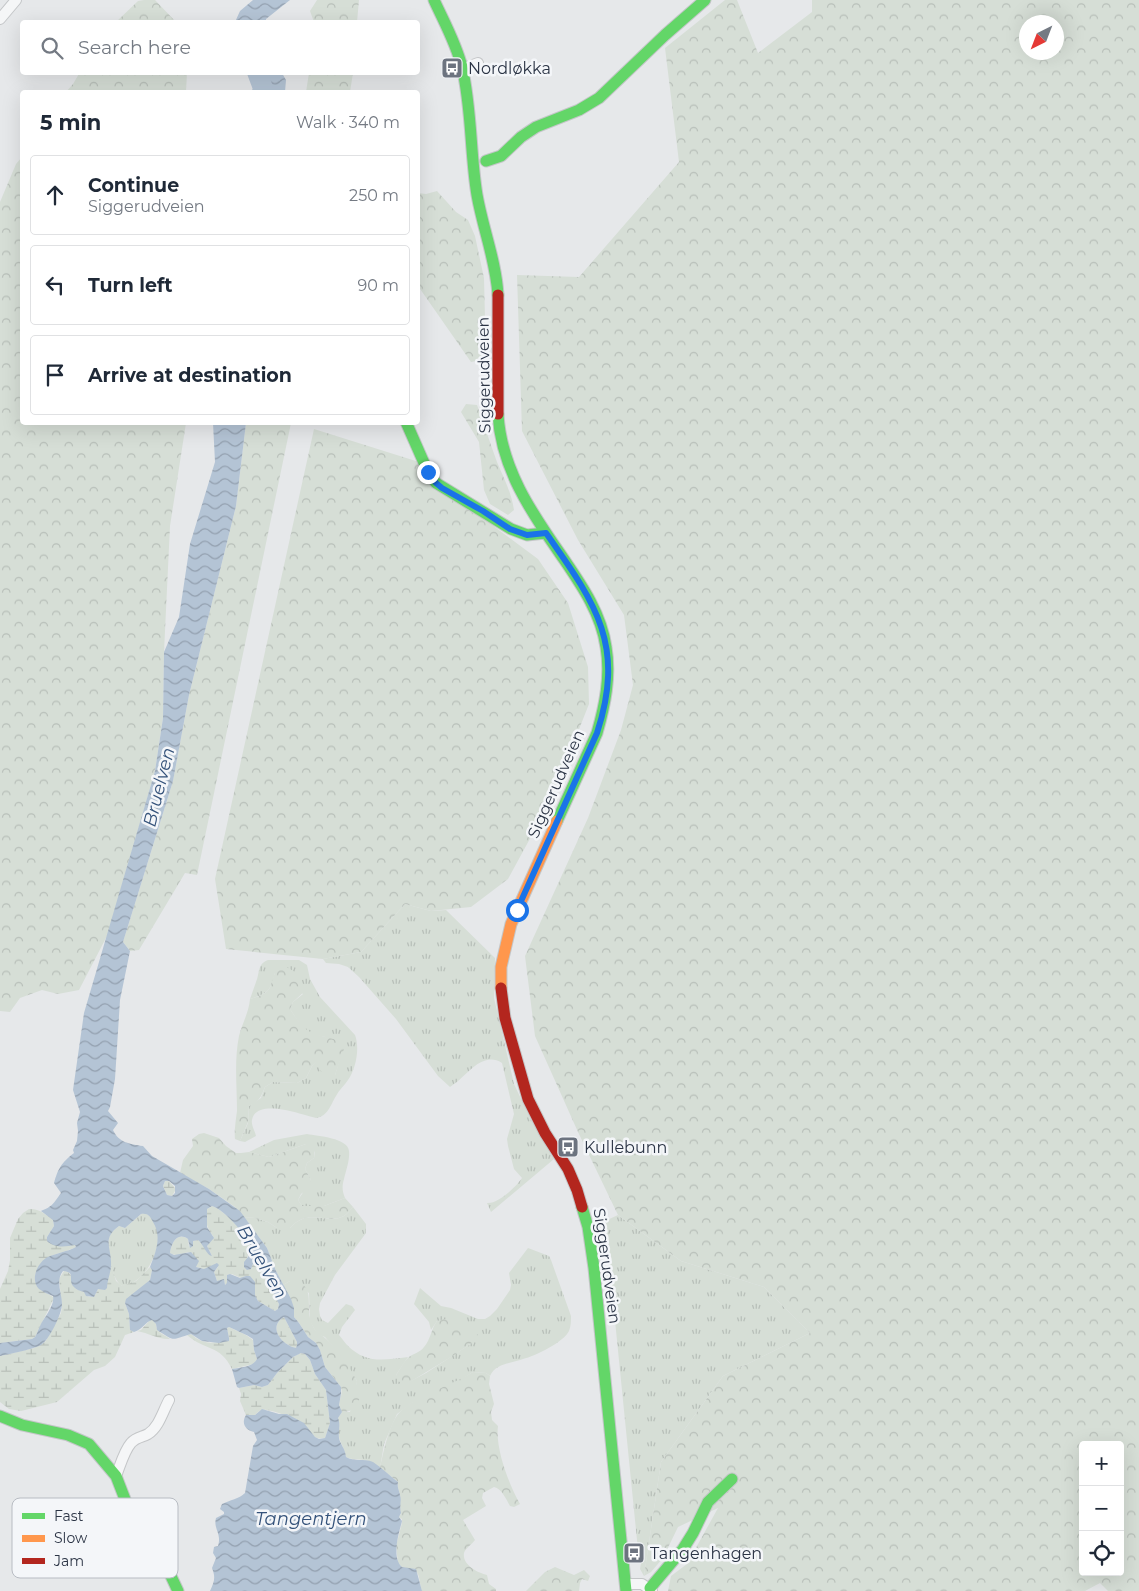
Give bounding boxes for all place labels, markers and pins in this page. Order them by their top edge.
bus stop icon: Nordløkka [440,56,464,80]
place label: Nordløkka [468,59,551,78]
bus stop icon: Kullebunn [556,1135,580,1159]
place label: Kullebunn [584,1138,667,1157]
bus stop icon: Tangenhagen [622,1541,646,1565]
place label: Tangenhagen [650,1544,762,1563]

